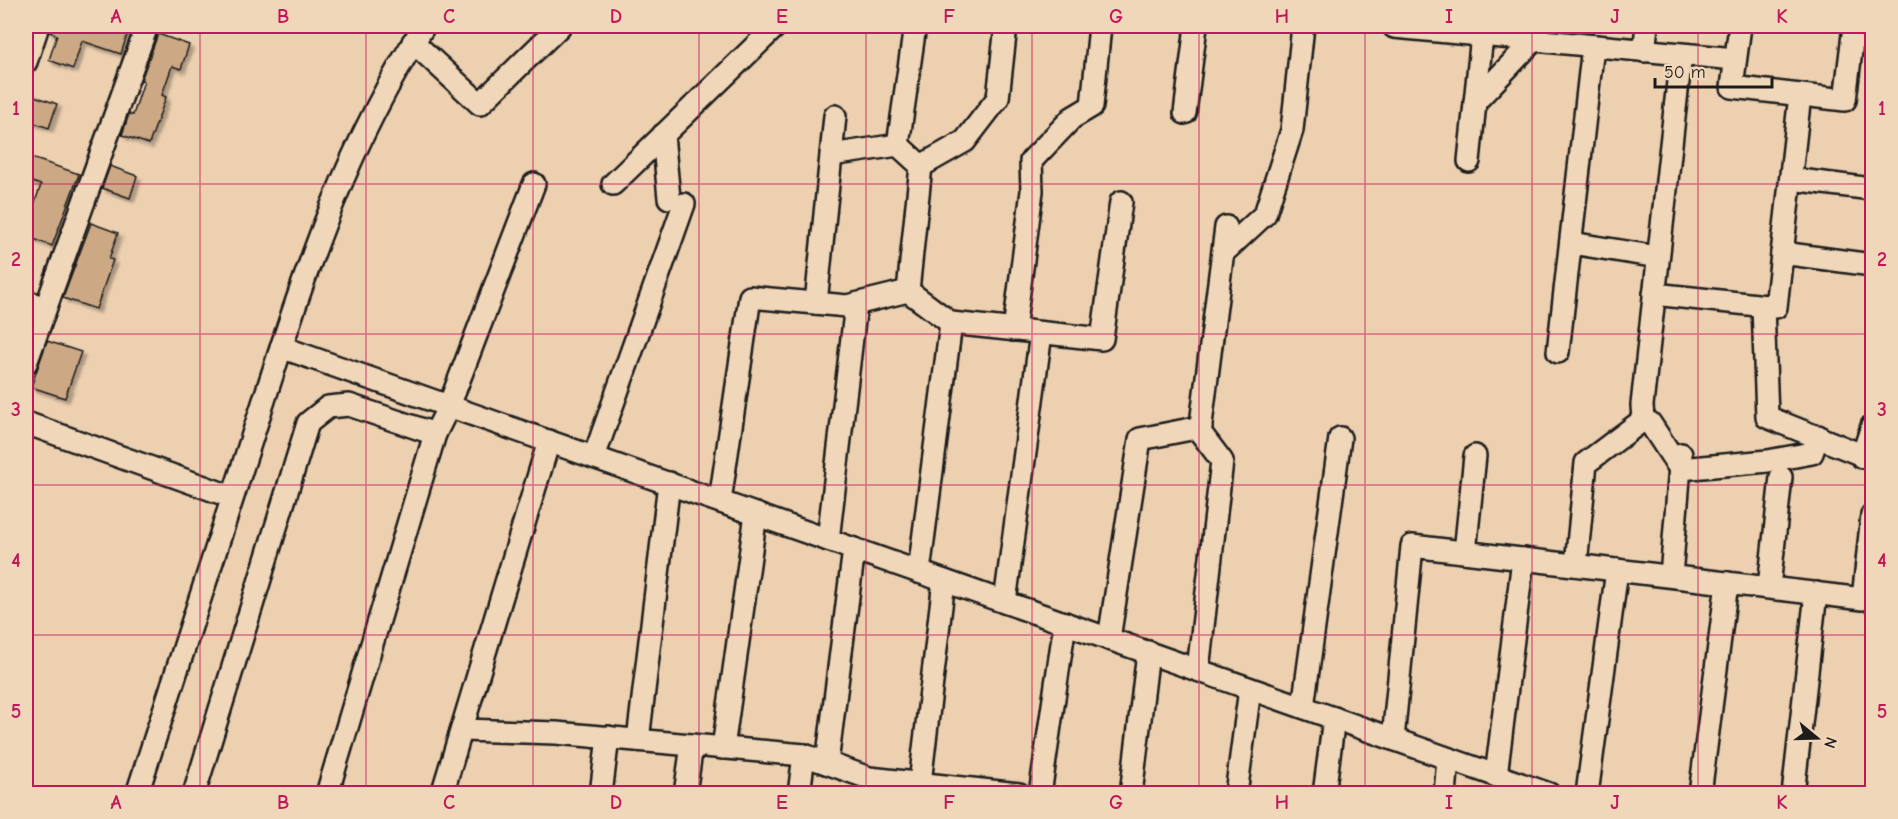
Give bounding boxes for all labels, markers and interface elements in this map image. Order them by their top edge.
text: A [110,5,122,28]
text: B [277,5,289,28]
text: C [443,5,455,28]
text: D [610,5,622,28]
text: E [776,5,788,28]
text: F [943,5,955,28]
text: G [1109,5,1123,28]
text: H [1275,5,1289,28]
text: I [1445,5,1453,28]
text: J [1610,5,1620,28]
text: K [1776,5,1788,28]
scale bar [1655,51,1772,89]
text: 50 m [1664,62,1706,83]
text: 1 [12,97,20,120]
text: 1 [1878,97,1886,120]
text: 2 [11,248,21,271]
text: 2 [1877,248,1887,271]
text: 3 [11,398,21,421]
text: 3 [1877,398,1887,421]
text: 4 [11,549,21,572]
text: 4 [1877,549,1887,572]
text: 5 [11,700,21,723]
text: 5 [1877,700,1887,723]
north arrow [1787,708,1847,768]
text: N [1820,735,1840,750]
text: A [110,791,122,814]
text: B [277,791,289,814]
text: C [443,791,455,814]
text: D [610,791,622,814]
text: E [776,791,788,814]
text: F [943,791,955,814]
text: G [1109,791,1123,814]
text: H [1275,791,1289,814]
text: I [1445,791,1453,814]
text: J [1610,791,1620,814]
text: K [1776,791,1788,814]

